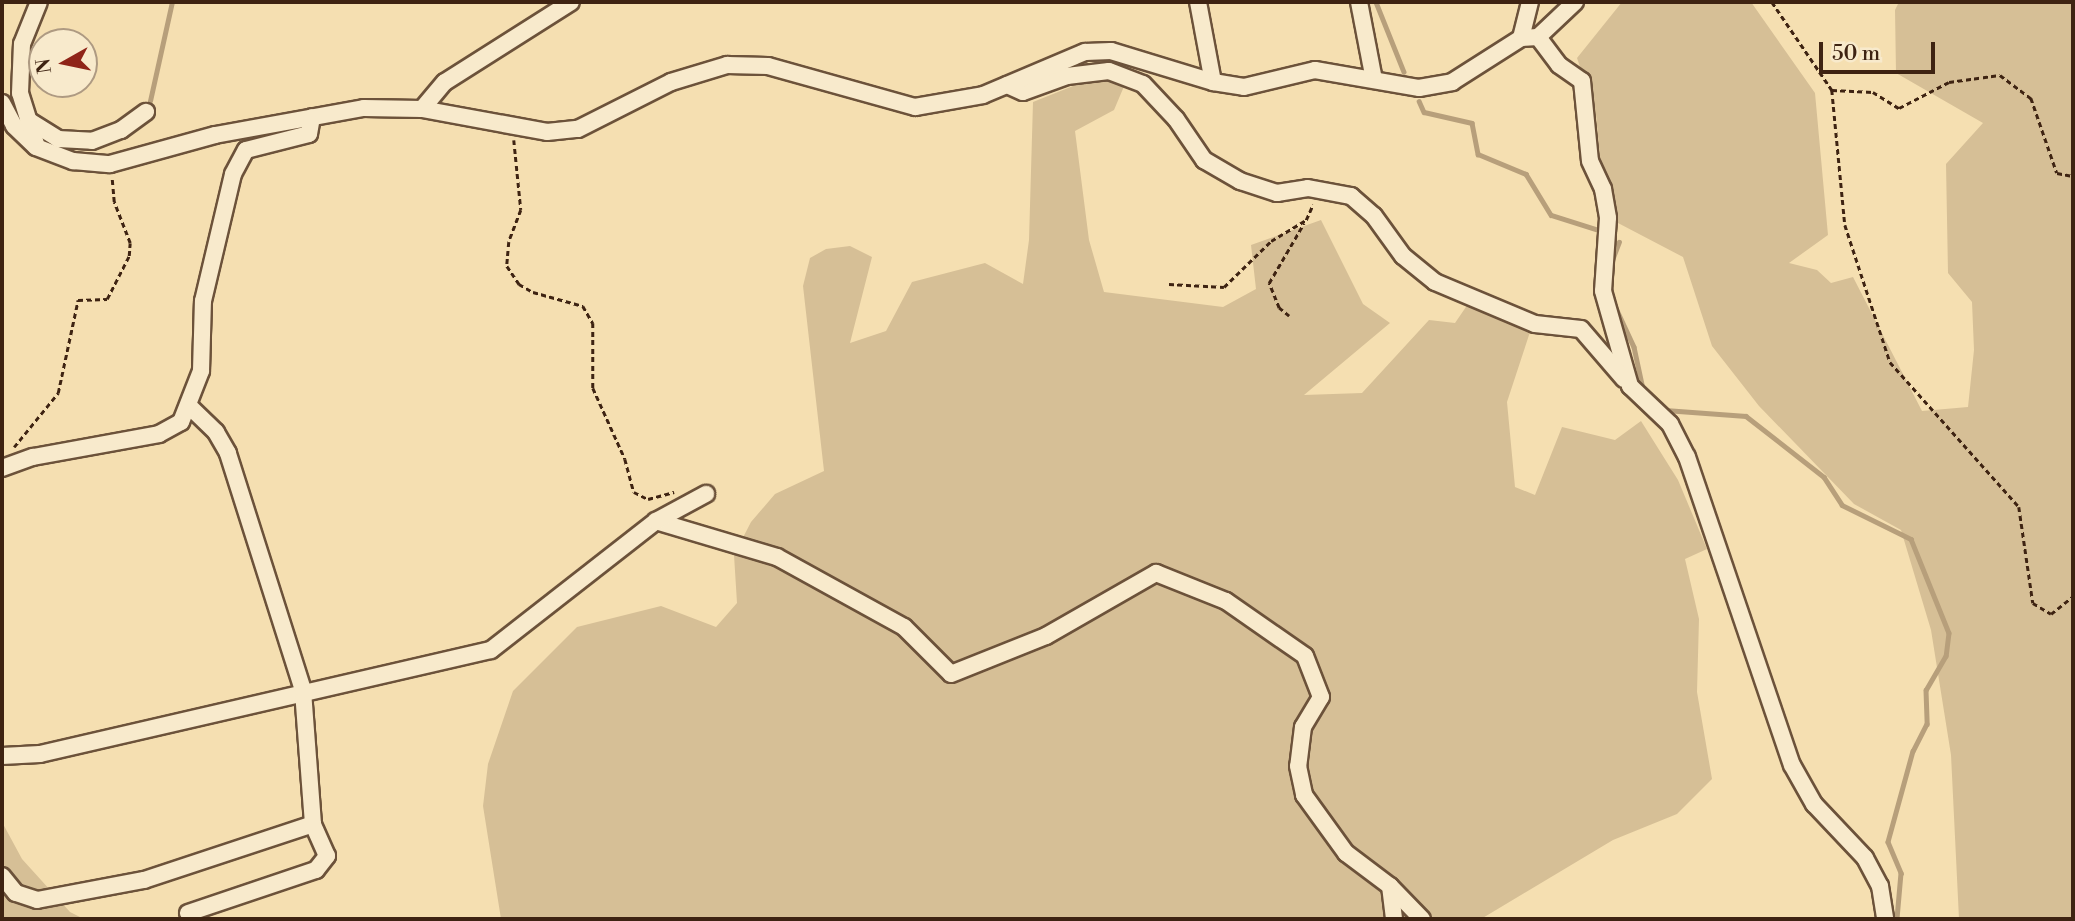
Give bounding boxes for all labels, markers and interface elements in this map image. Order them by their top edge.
north arrow [28,28,98,98]
scale bar [1823,28,1938,72]
text: 50 m [1832,41,1880,67]
text: N [31,57,57,75]

